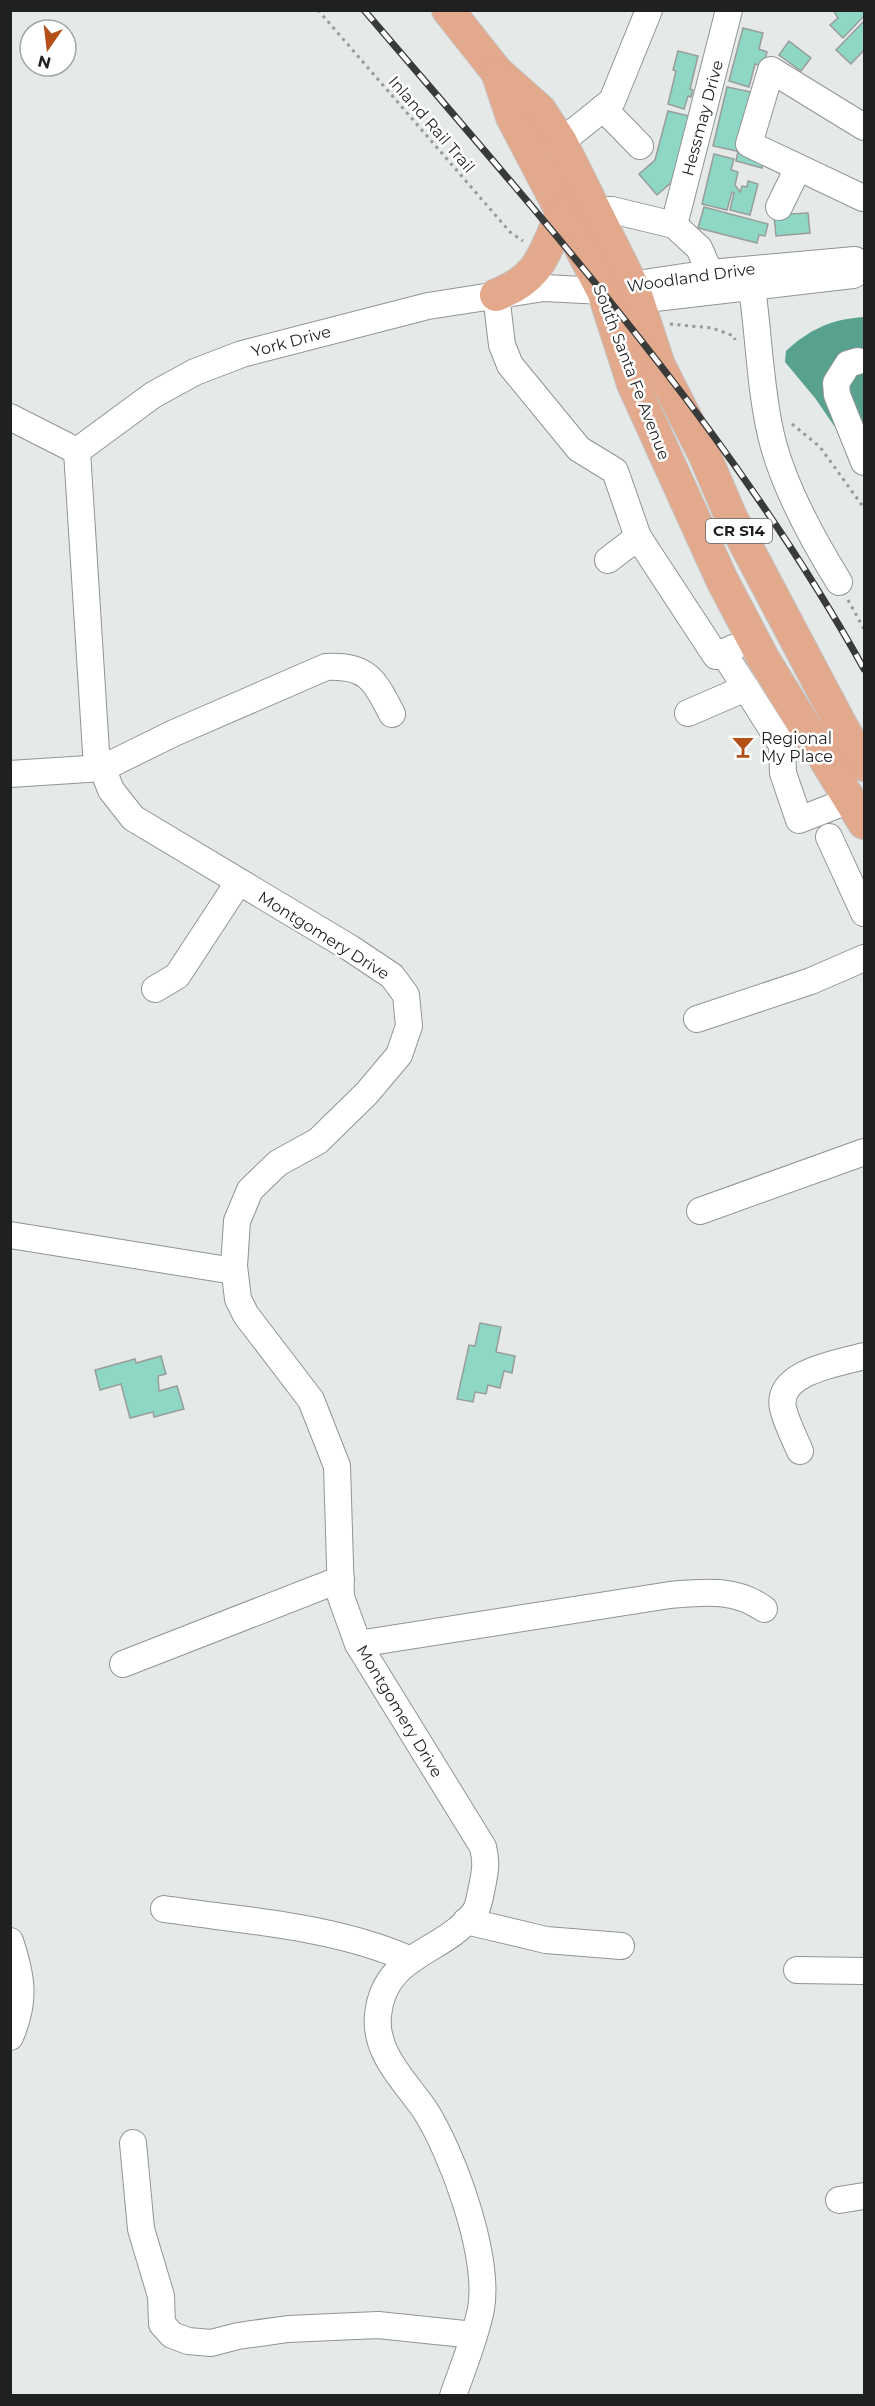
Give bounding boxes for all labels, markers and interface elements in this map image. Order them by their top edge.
north arrow [18,18,78,78]
text: N [36,51,53,73]
street label: Hessmay Drive [678,58,727,178]
street label: Inland Rail Trail [385,72,479,177]
street label: Woodland Drive [626,259,756,296]
street label: South Santa Fe Avenue [589,282,674,462]
street label: York Drive [249,322,333,361]
road number: CR S14 [706,519,772,543]
place label: Regional My Place [761,729,833,766]
bar icon: Regional My Place [730,734,756,760]
street label: Montgomery Drive [255,887,393,984]
street label: Montgomery Drive [353,1642,447,1781]

